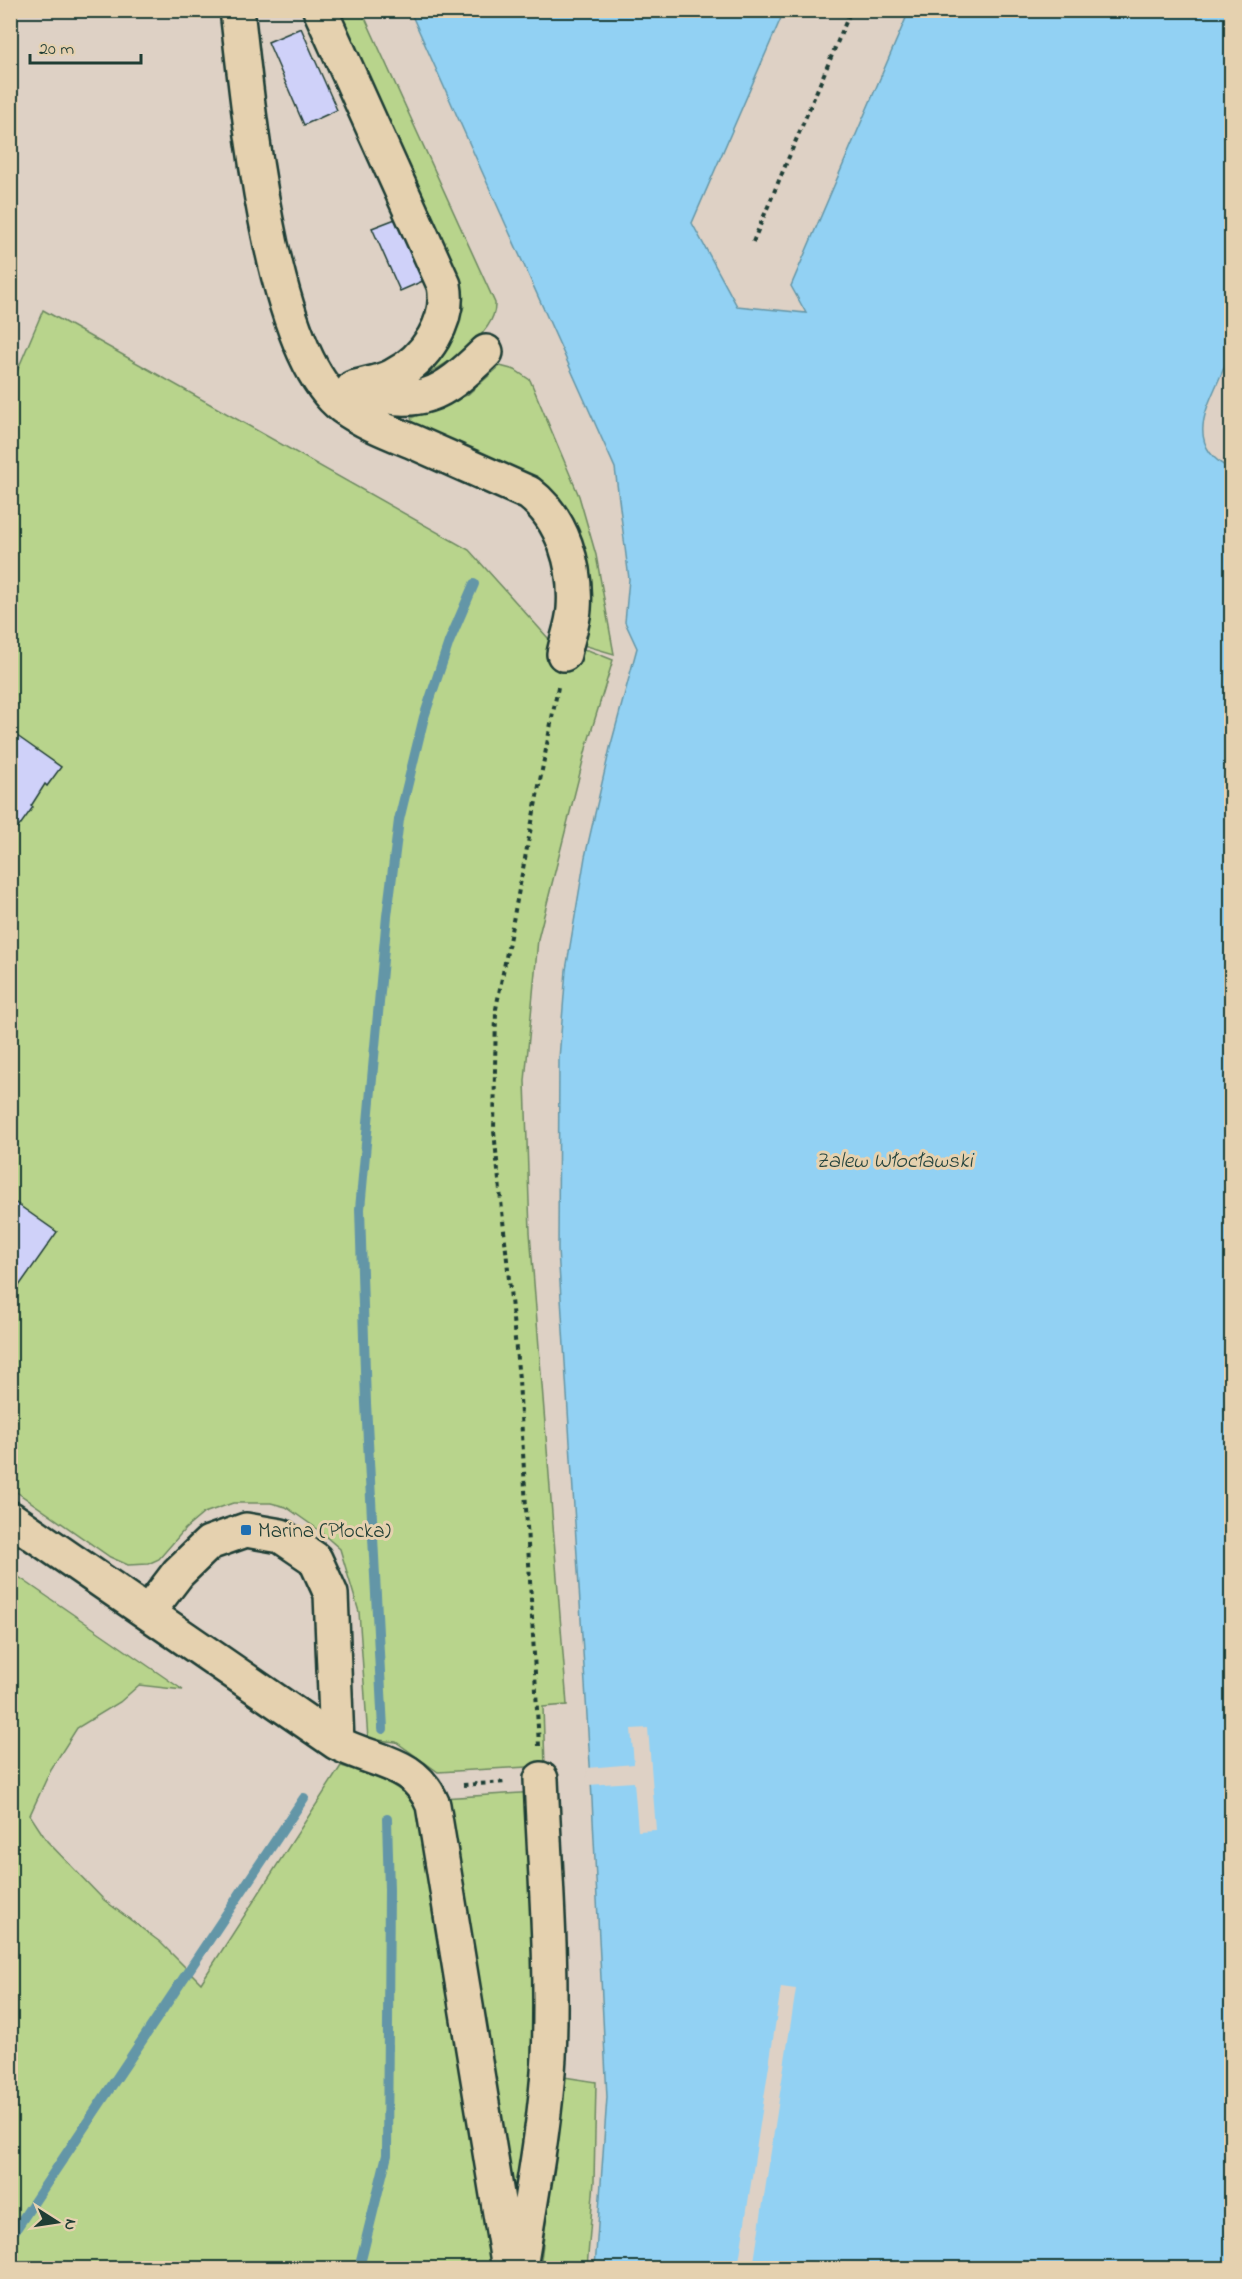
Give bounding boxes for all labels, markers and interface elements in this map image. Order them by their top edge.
scale bar [30,27,141,65]
text: 20 m [39,37,74,63]
water label: Zalew Włocławski [815,1146,975,1178]
place label: Marina (Płocka) [258,1517,391,1547]
marker: Marina (Płocka) [239,1523,253,1537]
north arrow [27,2192,87,2252]
text: N [57,2217,83,2233]

